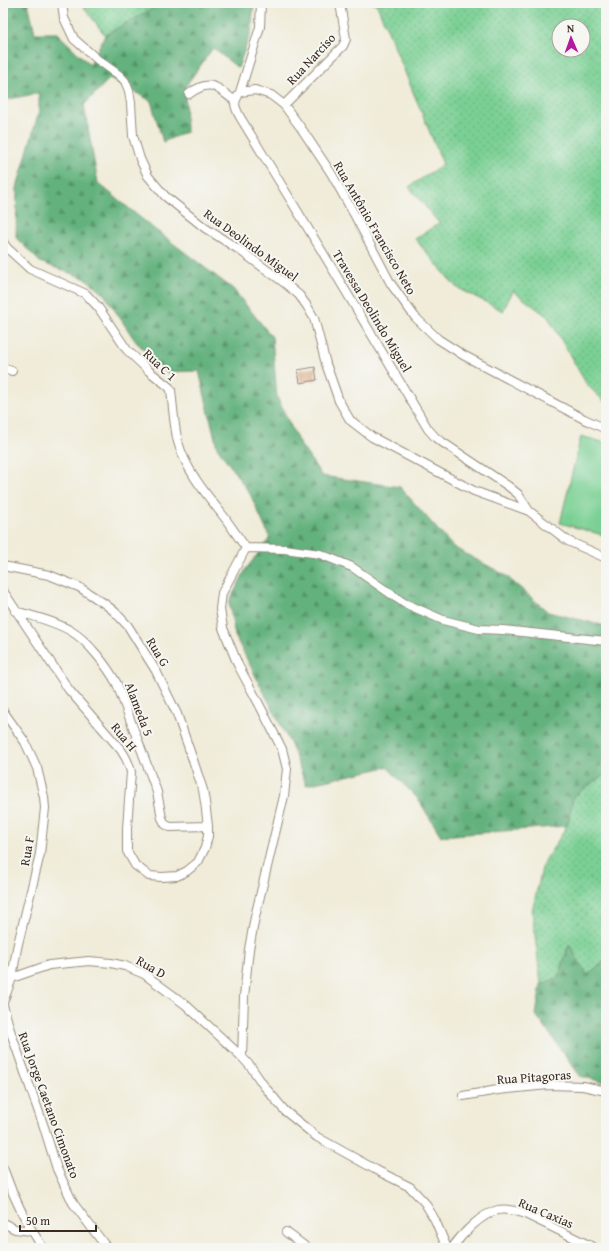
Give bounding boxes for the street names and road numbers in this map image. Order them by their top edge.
street label: Rua Narciso [282,29,340,89]
street label: Rua Antônio Francisco Neto [329,158,421,298]
street label: Rua Deolindo Miguel [200,204,302,286]
street label: Travessa Deolindo Miguel [328,246,416,376]
street label: Rua C 1 [139,345,181,385]
street label: Rua G [142,634,174,671]
street label: Alameda 5 [120,679,158,739]
street label: Rua H [106,719,142,756]
street label: Rua F [15,835,39,867]
street label: Rua D [133,951,169,983]
street label: Rua Jorge Caetano Cimonato [14,1029,84,1181]
street label: Rua Pitagoras [496,1065,572,1089]
street label: Rua Caxias [515,1193,577,1233]

